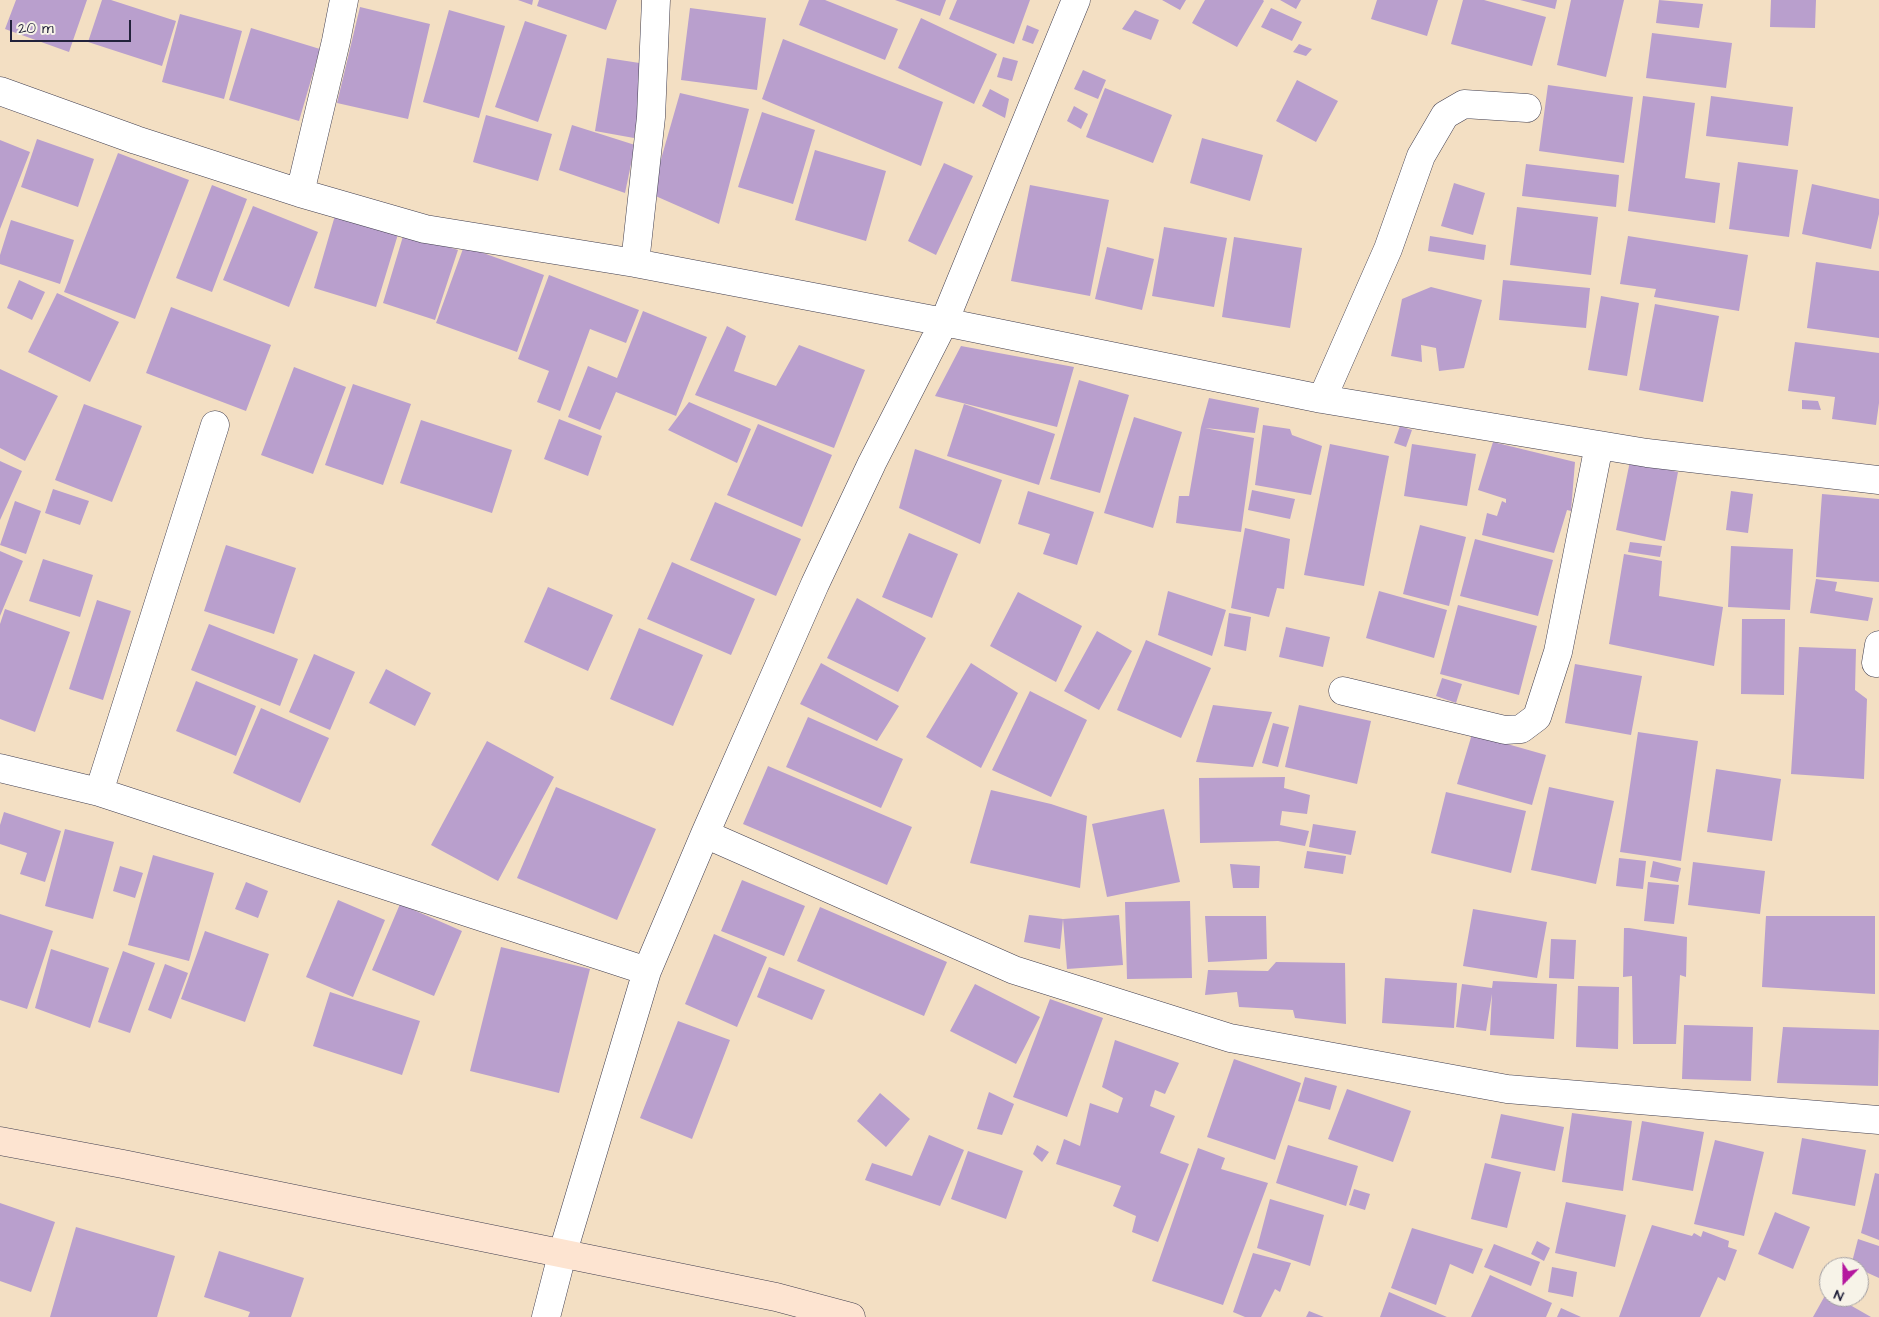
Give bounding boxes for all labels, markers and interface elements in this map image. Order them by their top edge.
scale bar [12,10,134,42]
text: 20 m [18,18,54,39]
north arrow [1819,1257,1869,1307]
text: N [1831,1284,1847,1306]

